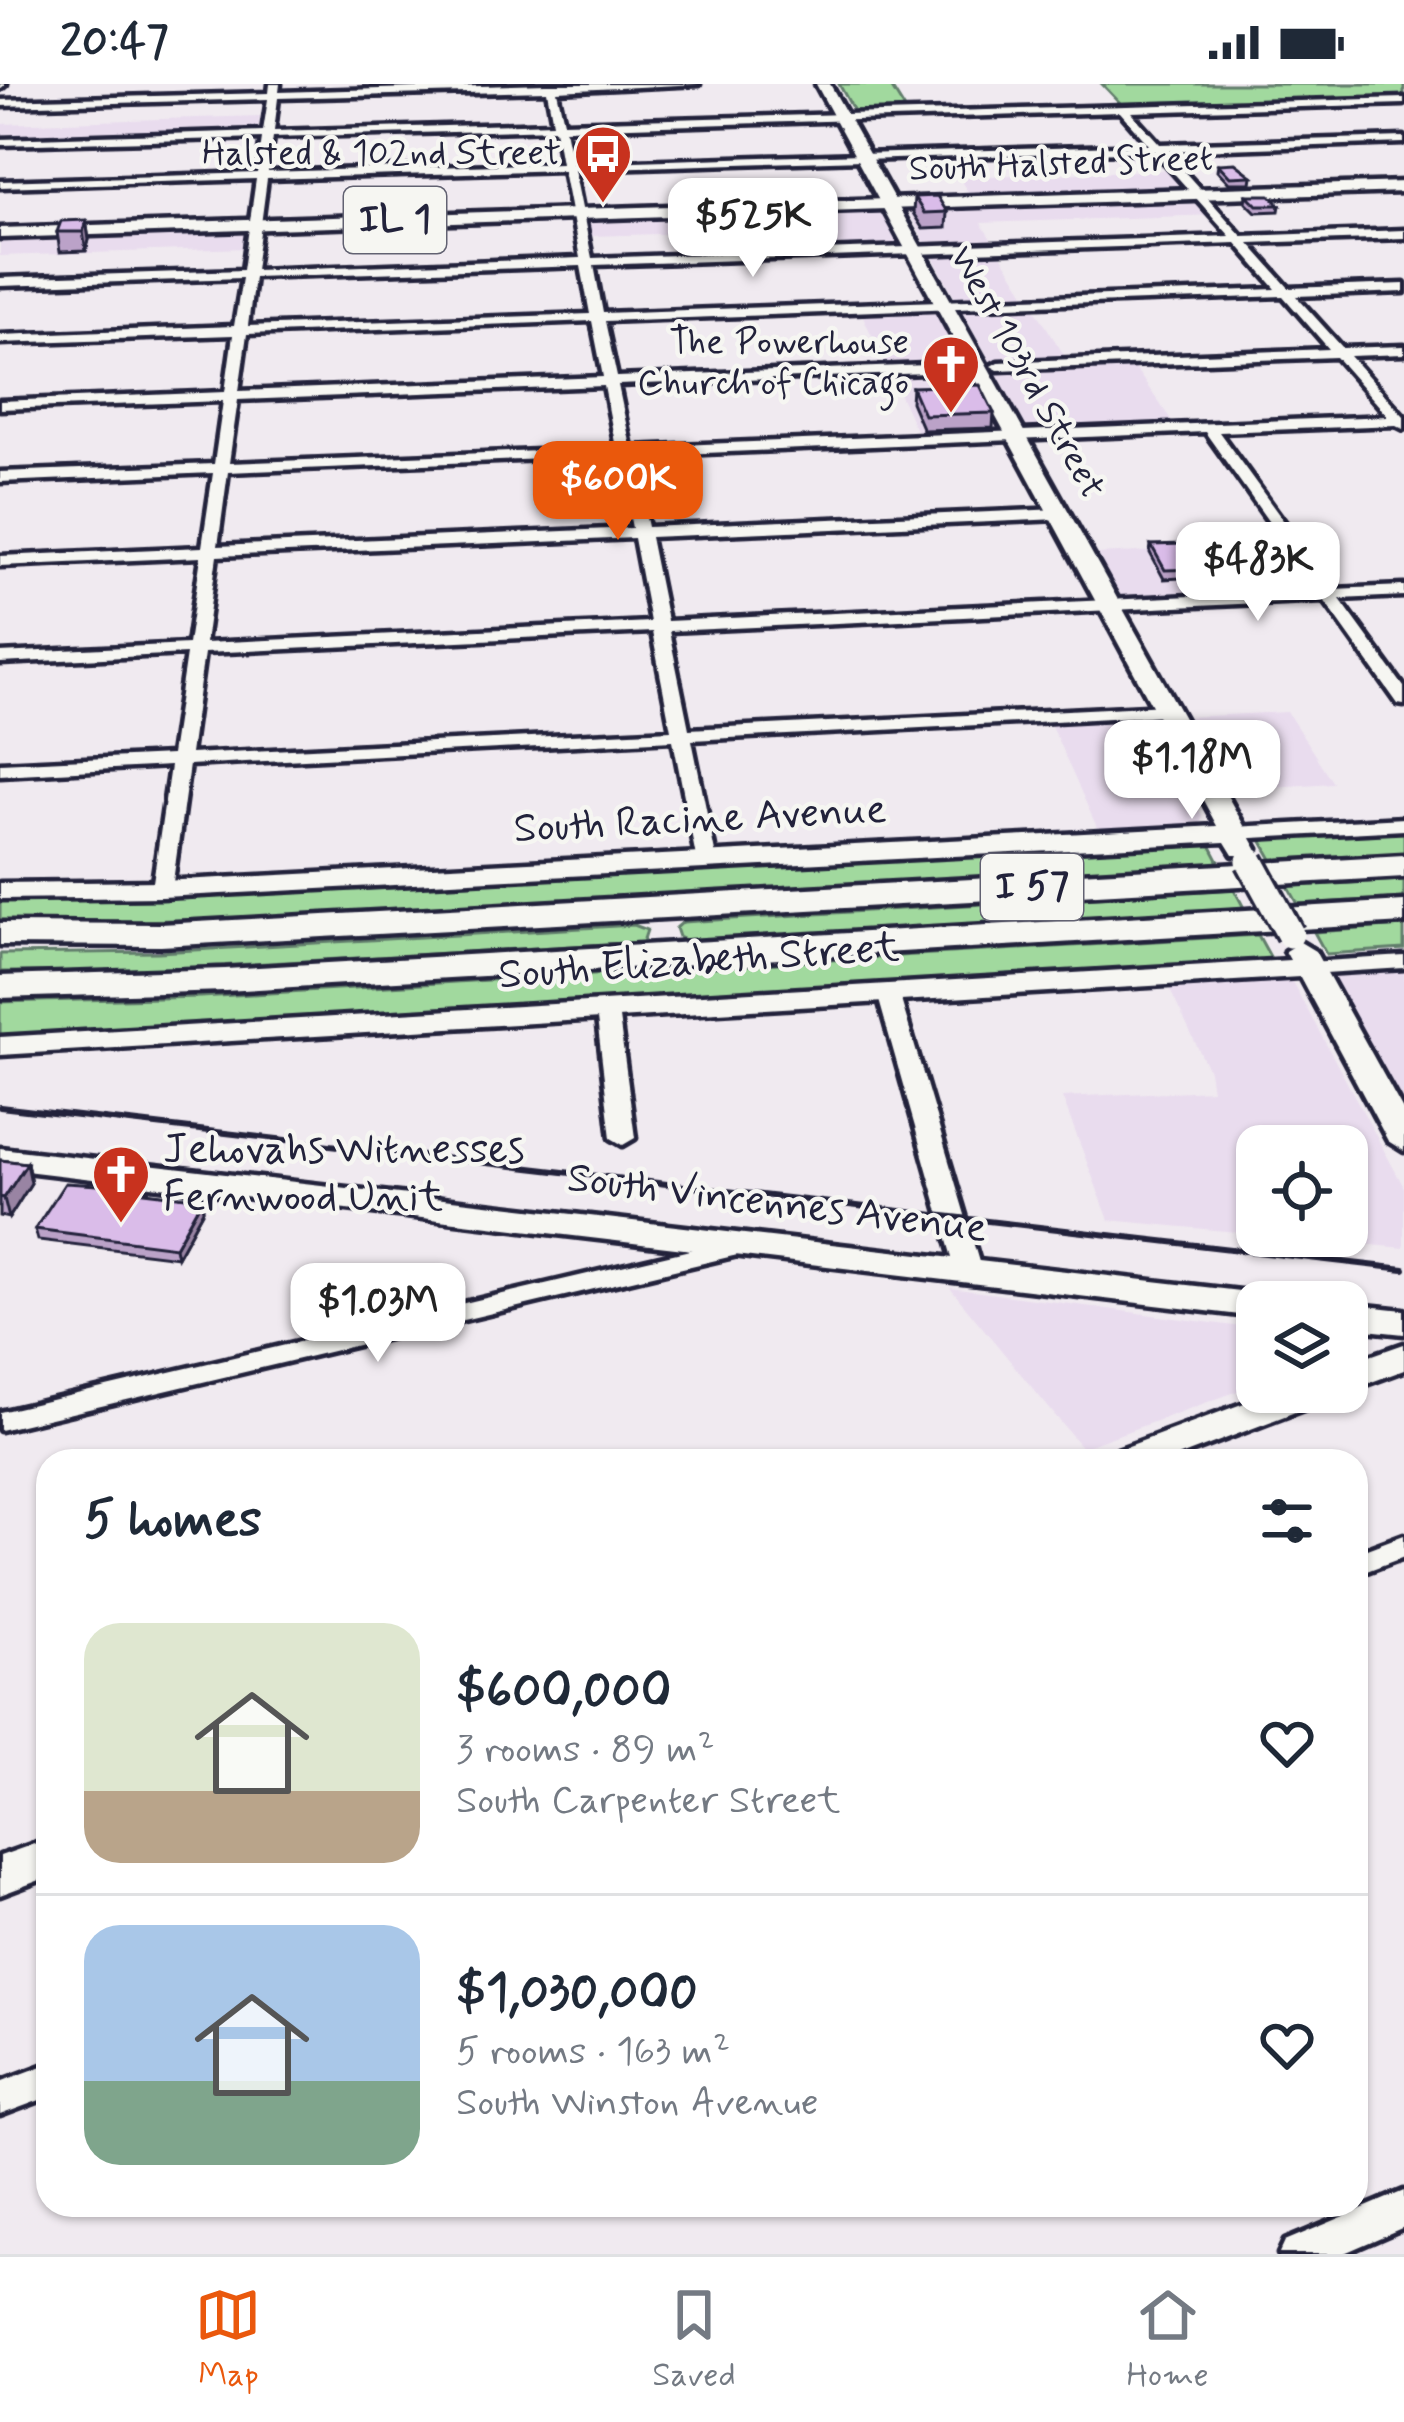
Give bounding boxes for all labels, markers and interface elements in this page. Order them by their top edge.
text: 20:47 [60,13,169,72]
bus stop icon: Halsted & 102nd Street [572,123,634,205]
place label: Halsted & 102nd Street [202,131,561,178]
street label: South Halsted Street [908,136,1214,194]
pin: $525K [669,178,837,280]
road number: IL 1 [344,187,446,253]
text: $525K [695,191,811,242]
street label: West 103rd Street [937,238,1115,508]
place label: The Powerhouse Church of Chicago [637,320,909,411]
church icon: The Powerhouse Church of Chicago [920,333,982,415]
pin: $600K [534,441,702,543]
text: $600K [560,454,676,505]
pin: $483K [1174,522,1342,624]
text: $483K [1203,535,1313,586]
pin: $1.18M [1094,720,1290,822]
text: $1.18M [1131,733,1253,784]
street label: South Racine Avenue [512,783,888,857]
road number: I 57 [981,854,1083,920]
street label: South Elizabeth Street [497,921,901,1003]
place label: Jehovahs Witnesses Fernwood Unit [163,1123,525,1226]
map controls [1236,1125,1368,1413]
button: locate [1236,1125,1368,1257]
church icon: Jehovahs Witnesses Fernwood Unit [90,1143,152,1225]
street label: South Vincennes Avenue [564,1151,990,1257]
pin: $1.03M [280,1263,476,1365]
text: $1.03M [317,1276,439,1327]
button: layers [1236,1281,1368,1413]
text: 5 homes [84,1488,262,1554]
icon: filters [1254,1488,1320,1554]
text: $600,000 [456,1659,671,1725]
icon: home [180,1671,324,1815]
icon: heart [1254,1710,1320,1776]
text: 3 rooms · 89 m² [456,1725,715,1776]
text: South Carpenter Street [456,1776,840,1827]
text: $1,030,000 [456,1961,698,2027]
icon: home [180,1973,324,2117]
icon: heart [1254,2012,1320,2078]
text: 5 rooms · 163 m² [456,2027,730,2078]
text: South Winston Avenue [456,2078,819,2129]
tab: Map [195,2282,261,2398]
tab: Saved [652,2282,736,2398]
tab: Home [1127,2282,1209,2398]

